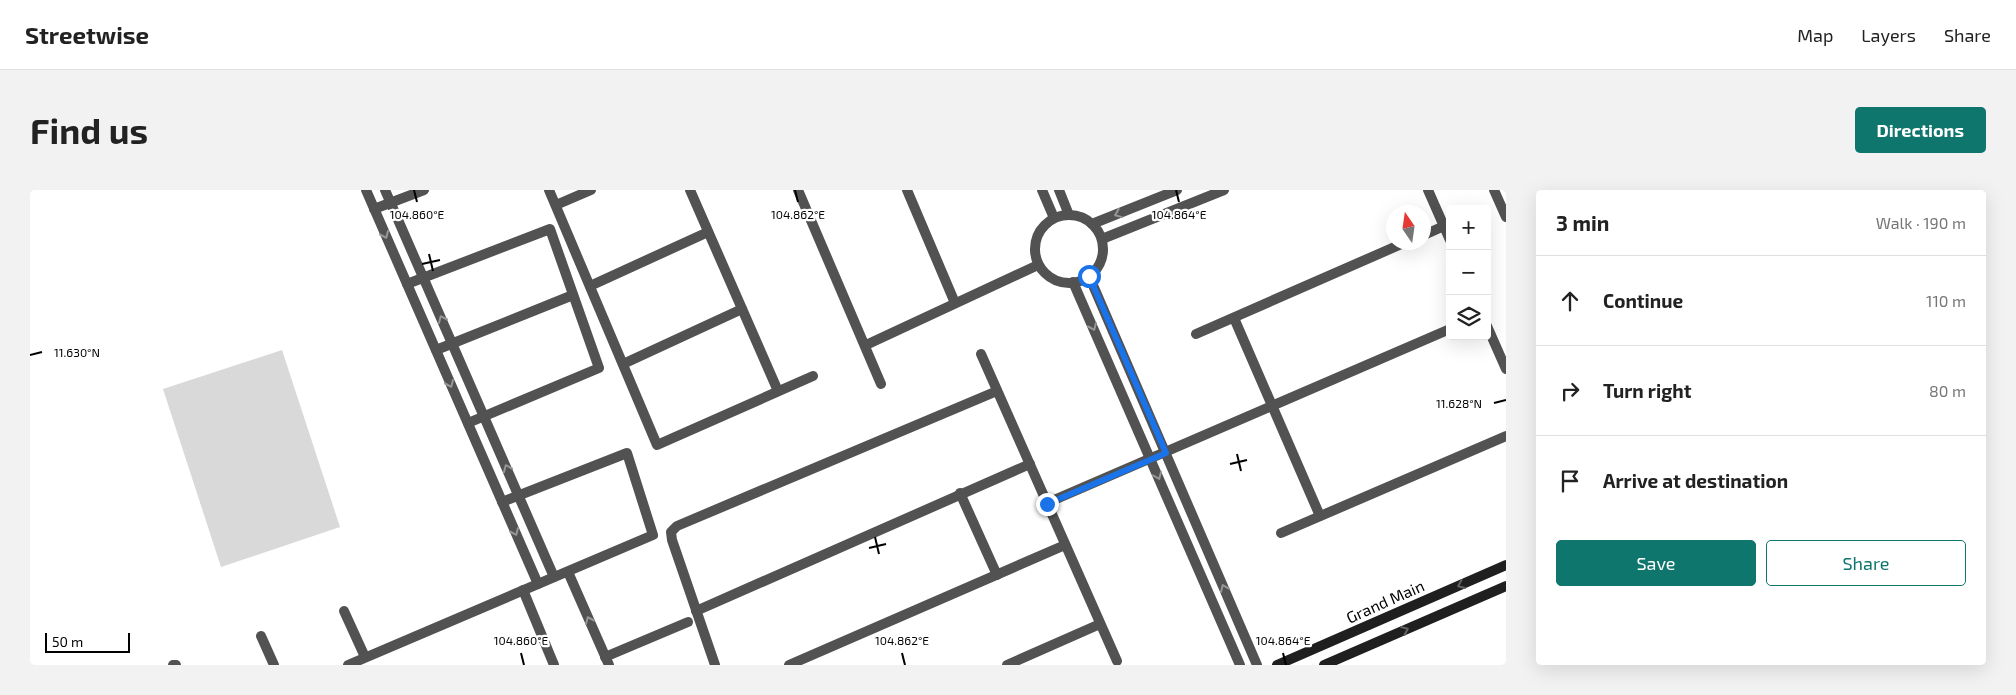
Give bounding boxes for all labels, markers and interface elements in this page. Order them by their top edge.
text: Streetwise [25,20,149,49]
text: Map [1797,24,1833,46]
text: Layers [1861,24,1916,46]
text: Share [1944,24,1991,46]
button: Directions [1855,107,1986,153]
text: Find us [30,109,148,151]
north arrow [1386,205,1431,250]
map controls [1446,205,1491,340]
button: + [1446,205,1491,250]
text: 104.860°E [390,207,445,221]
text: 104.862°E [771,207,825,221]
one-way arrow [1114,207,1123,218]
text: 104.864°E [1152,207,1207,221]
text: 3 min [1556,210,1609,235]
text: Walk · 190 m [1876,213,1966,232]
one-way arrow [379,230,390,239]
button: − [1446,250,1491,295]
route start [1078,265,1101,288]
icon: ahead [1556,287,1584,315]
text: Continue [1603,289,1683,312]
text: 110 m [1926,291,1966,310]
button: layers [1446,295,1491,340]
one-way arrow [437,315,448,324]
one-way arrow [1086,322,1097,331]
text: 11.630°N [54,345,100,359]
icon: right [1556,377,1584,405]
one-way arrow [444,379,455,388]
text: Turn right [1603,379,1691,402]
text: 80 m [1929,381,1966,400]
text: 11.628°N [1436,396,1482,410]
one-way arrow [502,464,513,473]
icon: arrive [1556,467,1584,495]
text: Arrive at destination [1603,469,1788,492]
one-way arrow [1153,471,1163,479]
route end [1036,493,1059,516]
one-way arrow [510,528,520,536]
button: Save [1556,540,1756,586]
button: Share [1766,540,1966,586]
street label: Grand Main [1343,575,1427,627]
one-way arrow [1457,578,1466,589]
one-way arrow [1219,584,1230,593]
one-way arrow [584,616,595,625]
one-way arrow [1400,625,1409,636]
scale bar [45,630,130,653]
text: 50 m [52,633,83,650]
text: 104.860°E [494,633,549,647]
text: 104.862°E [875,633,929,647]
text: 104.864°E [1256,633,1311,647]

